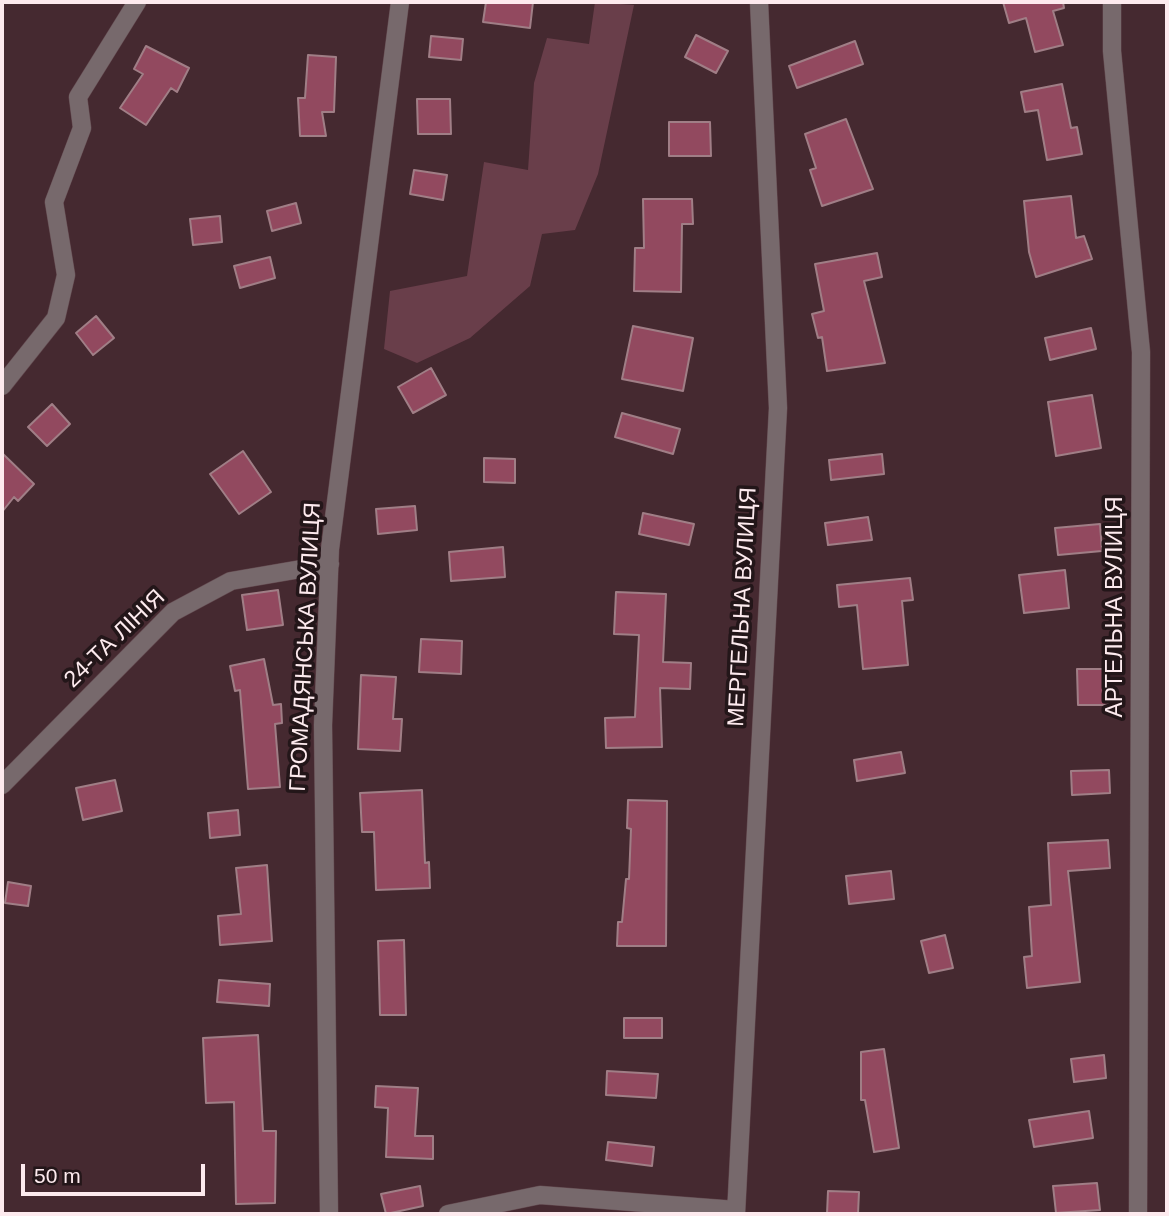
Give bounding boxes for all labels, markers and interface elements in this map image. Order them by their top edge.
street label: МЕРГЕЛЬНА ВУЛИЦЯ [723,487,763,727]
street label: АРТЕЛЬНА ВУЛИЦЯ [1102,496,1130,718]
street label: ГРОМАДЯНСЬКА ВУЛИЦЯ [285,502,327,792]
street label: 24-ТА ЛІНІЯ [59,584,171,694]
scale bar [24,1150,208,1194]
text: 50 m [34,1164,81,1187]

